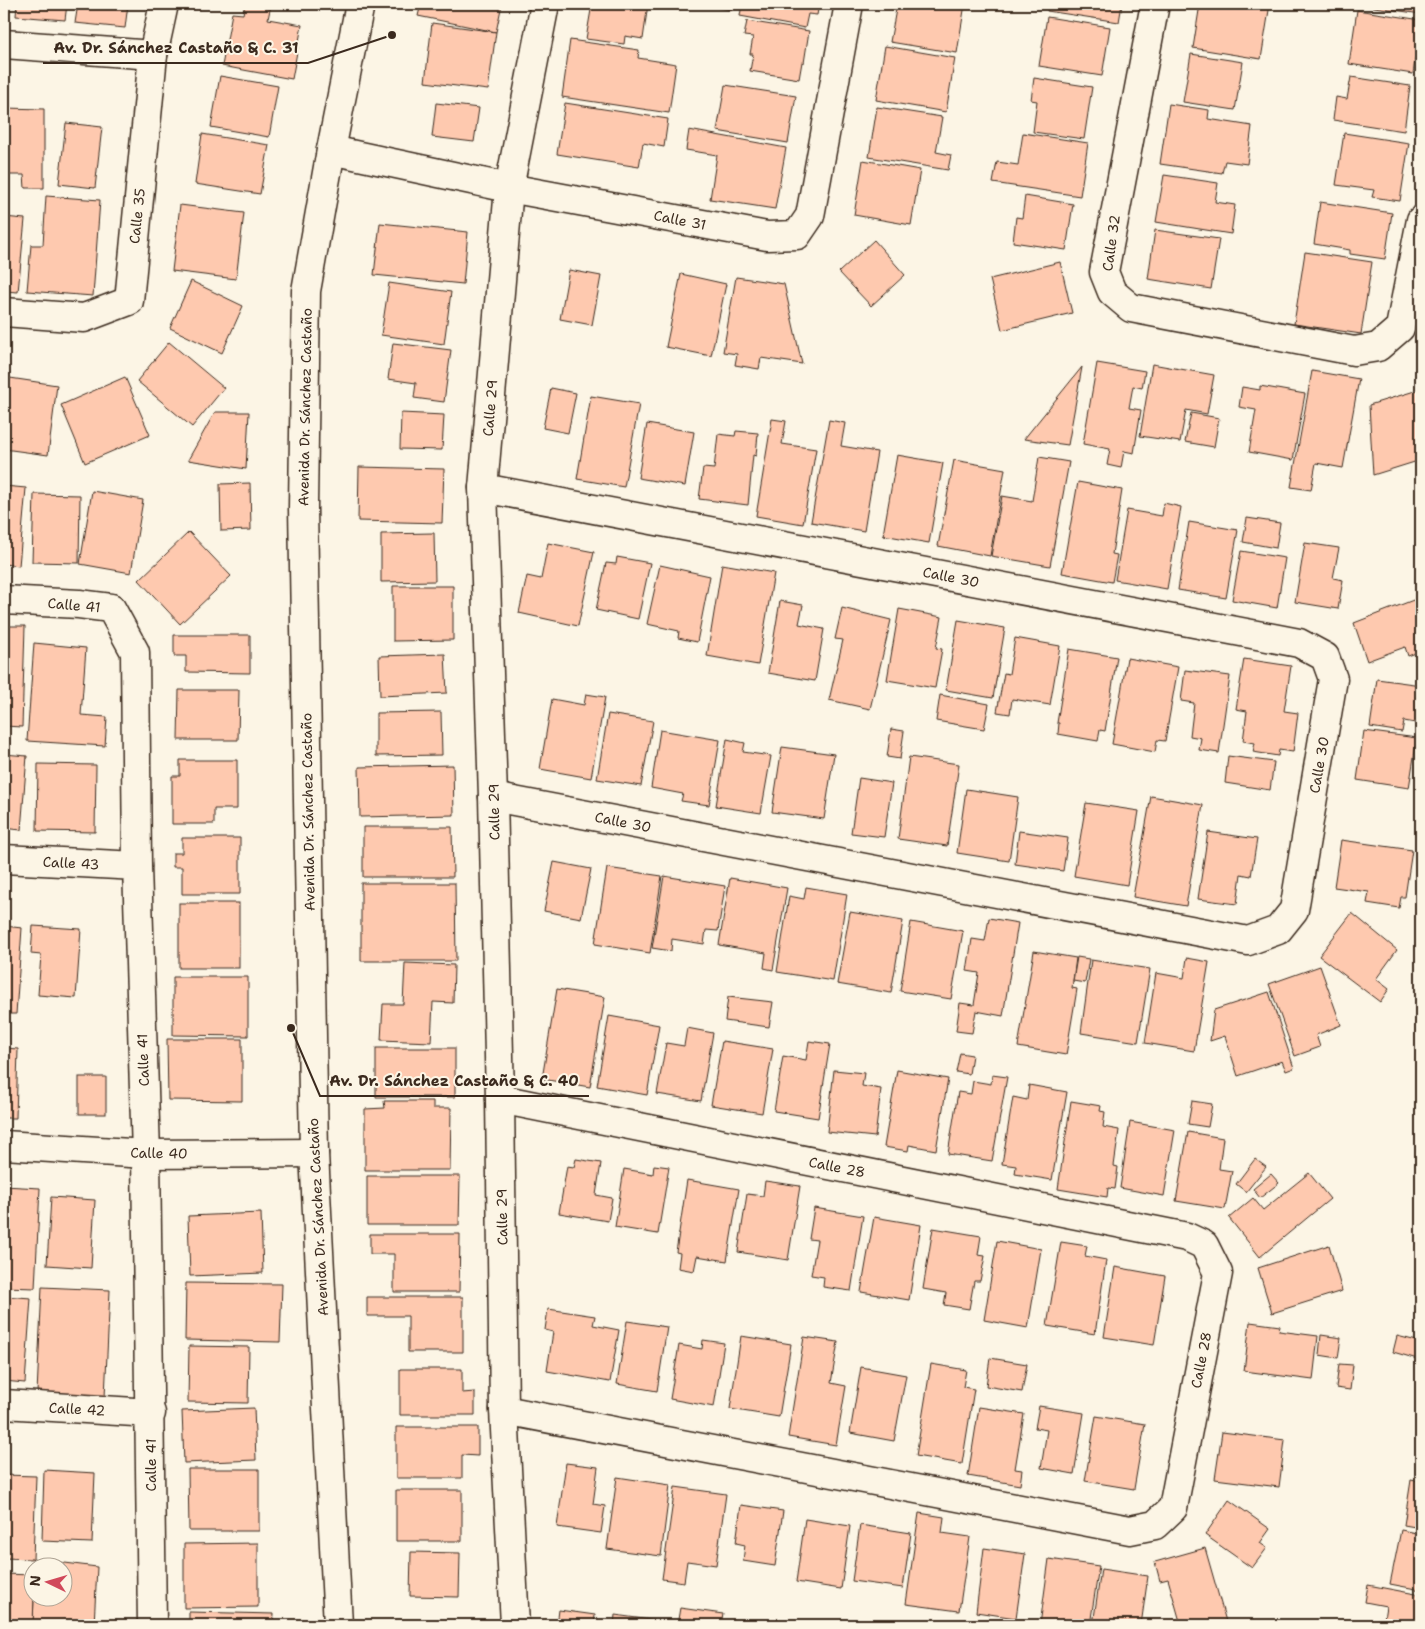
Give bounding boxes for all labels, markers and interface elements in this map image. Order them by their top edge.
callout: Av. Dr. Sánchez Castaño & C. 31 [43,33,308,63]
text: Av. Dr. Sánchez Castaño & C. 31 [53,38,299,58]
street label: Calle 35 [125,187,149,245]
street label: Calle 31 [652,206,708,234]
street label: Calle 32 [1098,214,1124,272]
street label: Avenida Dr. Sánchez Castaño [294,308,316,506]
street label: Calle 29 [479,379,501,437]
street label: Calle 30 [921,563,981,591]
street label: Calle 41 [47,594,101,616]
street label: Avenida Dr. Sánchez Castaño [297,713,319,911]
street label: Calle 30 [1305,735,1333,795]
street label: Calle 29 [485,783,503,841]
street label: Calle 30 [593,808,653,836]
street label: Calle 43 [42,853,100,873]
street label: Calle 41 [133,1033,153,1087]
callout: Av. Dr. Sánchez Castaño & C. 40 [320,1066,589,1096]
text: Av. Dr. Sánchez Castaño & C. 40 [329,1071,579,1091]
street label: Avenida Dr. Sánchez Castaño [304,1118,332,1316]
street label: Calle 40 [130,1143,188,1163]
street label: Calle 28 [807,1153,867,1181]
street label: Calle 29 [493,1188,511,1246]
street label: Calle 28 [1187,1330,1215,1390]
street label: Calle 42 [48,1399,106,1419]
street label: Calle 41 [142,1439,160,1492]
north arrow [22,1556,72,1606]
text: N [26,1575,44,1587]

